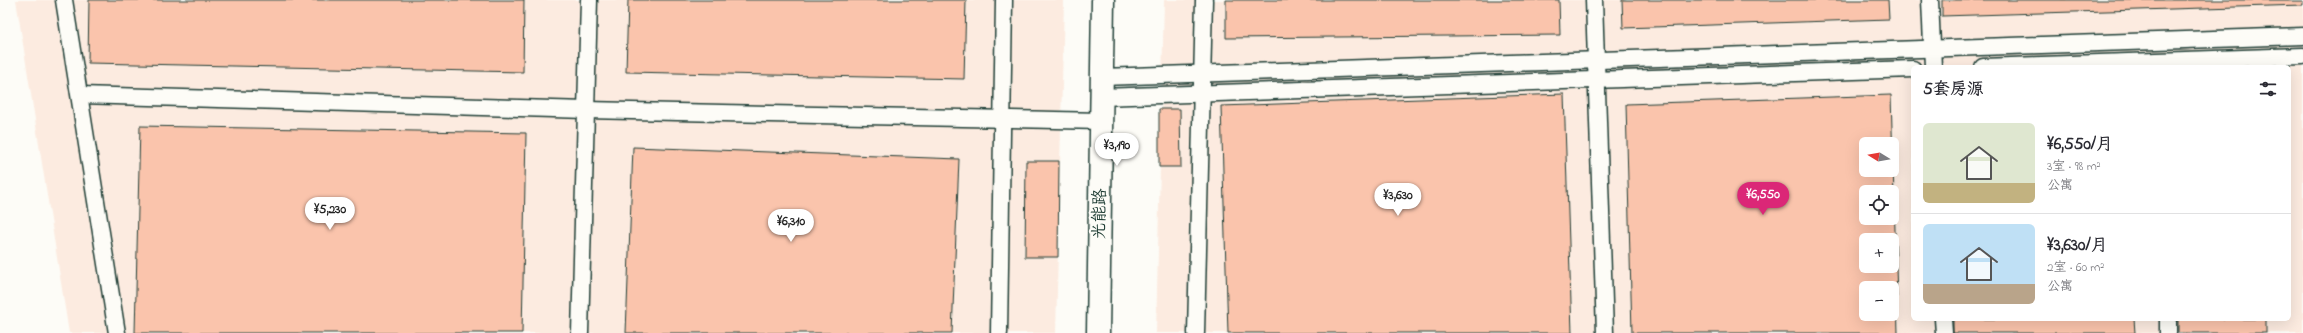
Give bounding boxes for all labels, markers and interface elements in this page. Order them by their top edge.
text: 5套房源 [1923,77,1984,102]
icon: filters [2257,78,2279,100]
text: ¥6,550/月 [2047,132,2113,157]
pin: ¥3,190 [1084,133,1150,167]
text: ¥3,190 [1104,136,1130,155]
north arrow [1859,137,1899,177]
map controls [1859,137,1899,321]
icon: home [1955,139,2003,187]
text: 3室 · 98 m² [2047,157,2101,176]
text: 公寓 [2047,176,2073,195]
pin: ¥6,550 [1730,182,1796,216]
pin: ¥3,630 [1365,183,1431,217]
text: ¥6,550 [1746,185,1780,204]
button: locate [1859,185,1899,225]
text: ¥3,630 [1383,186,1413,205]
street label: 光能路 [1087,188,1113,240]
pin: ¥5,230 [297,197,363,231]
text: ¥5,230 [314,200,346,219]
pin: ¥6,310 [758,209,824,243]
text: ¥6,310 [777,212,805,231]
button: + [1859,233,1899,273]
text: ¥3,630/月 [2047,233,2108,258]
icon: home [1955,240,2003,288]
text: 2室 · 60 m² [2047,258,2104,277]
text: 公寓 [2047,277,2073,296]
button: − [1859,281,1899,321]

